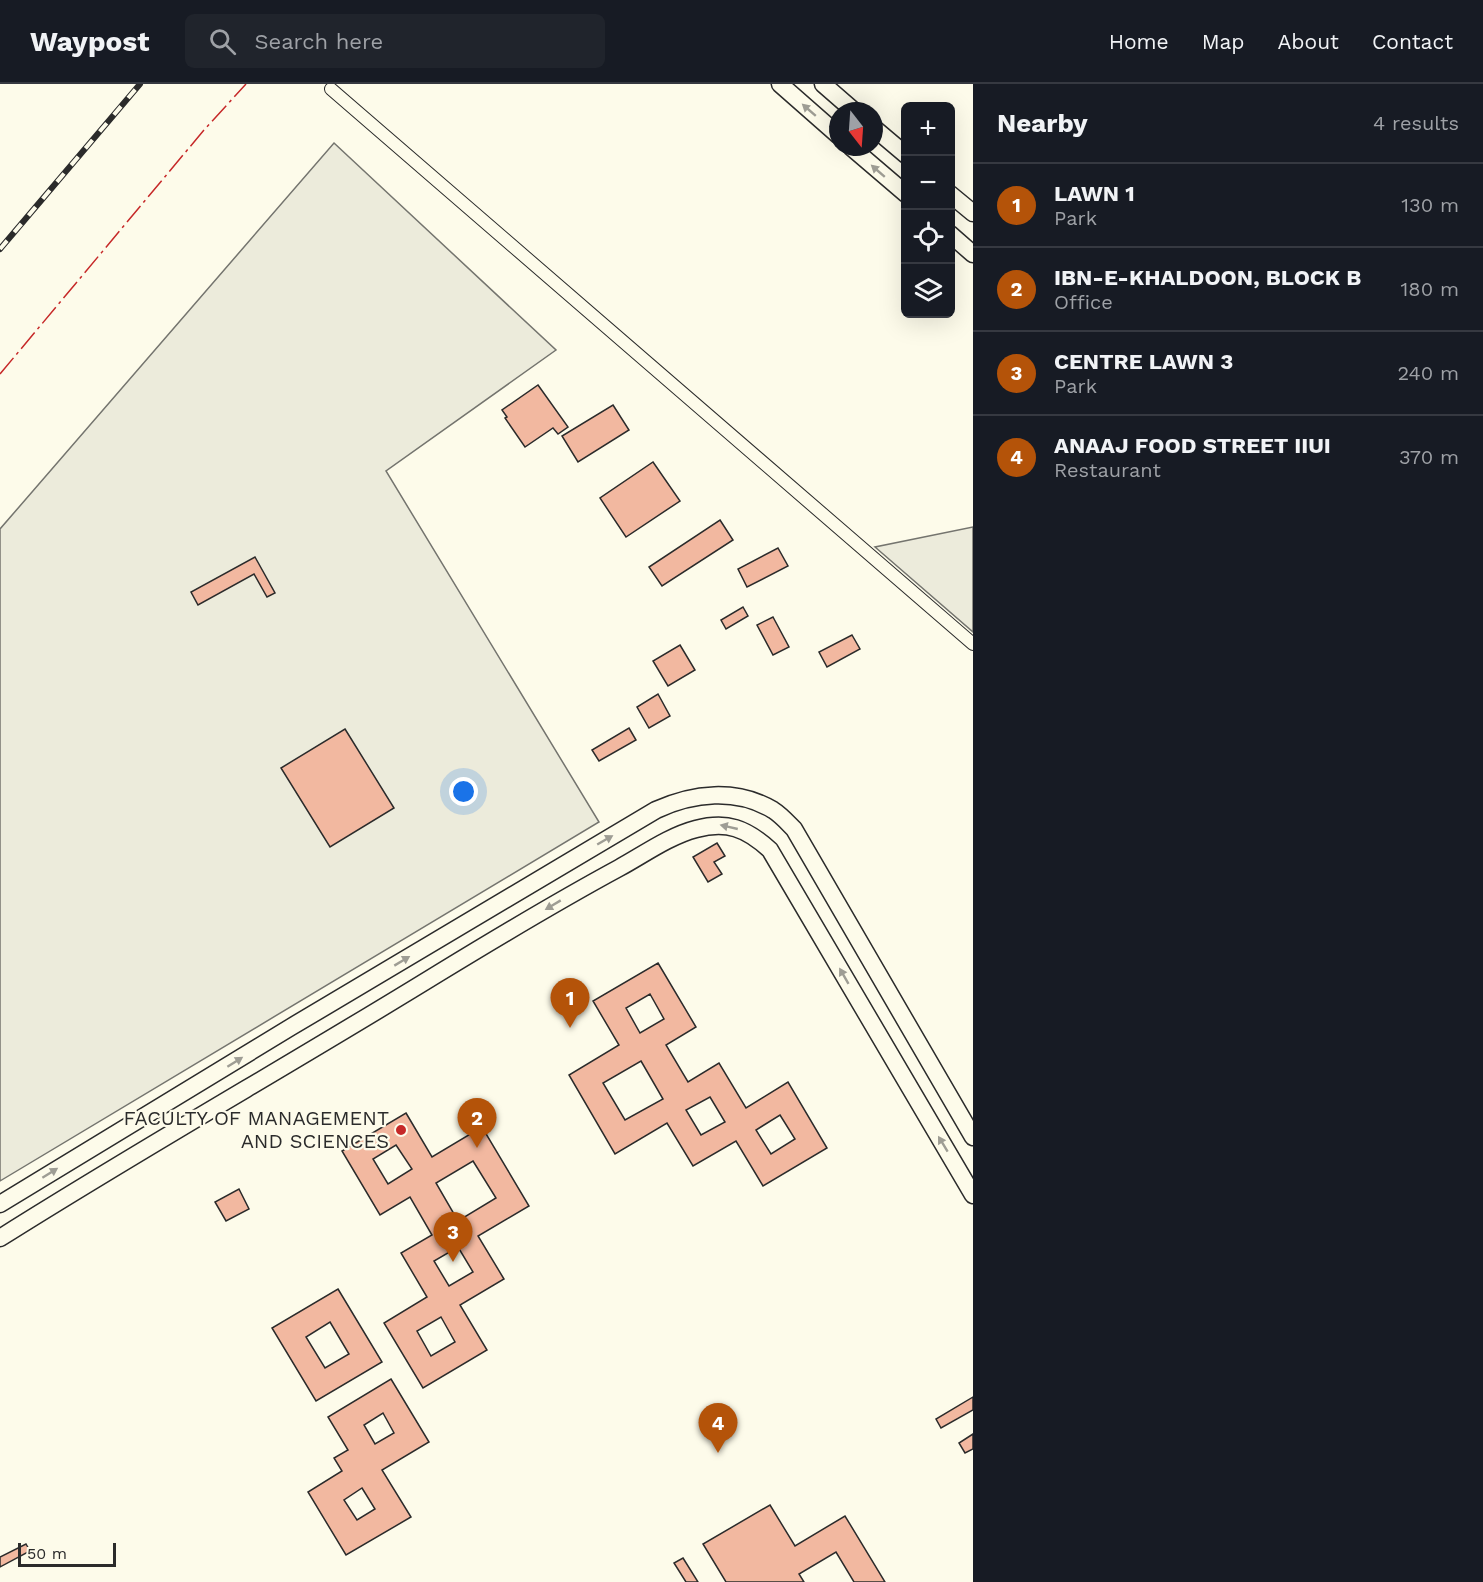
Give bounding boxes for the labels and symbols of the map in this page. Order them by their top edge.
north arrow [829,102,883,156]
one-way arrow [802,104,817,117]
one-way arrow [871,164,886,178]
your location [449,777,478,806]
one-way arrow [719,822,738,832]
one-way arrow [597,835,614,845]
one-way arrow [545,899,561,910]
one-way arrow [394,956,410,967]
one-way arrow [839,968,850,984]
pin: 1 [550,978,590,1028]
one-way arrow [227,1057,243,1068]
pin: 2 [458,1098,496,1148]
place label: FACULTY OF MANAGEMENT AND SCIENCES [124,1106,389,1153]
marker: FACULTY OF MANAGEMENT AND SCIENCES [394,1123,408,1137]
one-way arrow [938,1136,949,1152]
one-way arrow [42,1168,58,1179]
pin: 3 [434,1212,472,1262]
pin: 4 [698,1404,738,1453]
scale bar [18,1540,116,1568]

